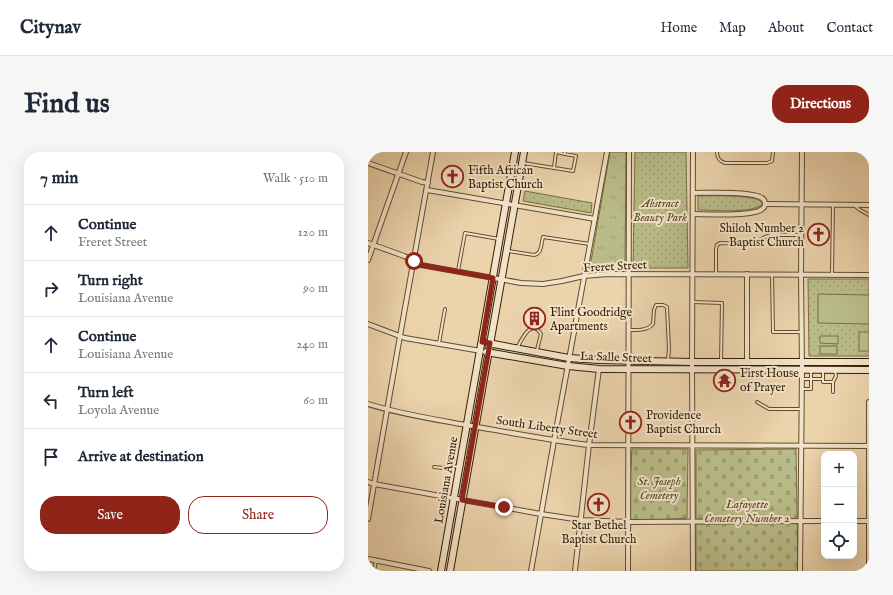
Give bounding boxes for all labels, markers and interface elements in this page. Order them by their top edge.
text: Citynav [20,16,81,40]
text: Home [661,19,697,37]
text: Map [719,19,746,37]
text: About [768,19,804,37]
text: Contact [826,19,873,37]
button: Directions [772,85,869,123]
text: Find us [24,87,110,122]
place label: Fifth African Baptist Church [468,163,544,193]
church icon: Fifth African Baptist Church [439,164,465,190]
text: 7 min [40,168,78,189]
text: Walk · 510 m [263,170,328,187]
park label: Abstract Beauty Park [633,196,687,225]
text: Continue [78,215,136,234]
place label: Shiloh Number 2 Baptist Church [720,221,805,251]
icon: ahead [40,222,62,244]
church icon: Shiloh Number 2 Baptist Church [806,222,832,248]
text: 120 m [298,224,328,241]
text: Freret Street [78,234,147,251]
route start [405,252,423,270]
street label: Freret Street [583,257,647,276]
text: Turn right [78,271,143,290]
icon: right [40,278,62,300]
text: 90 m [303,280,328,297]
text: Louisiana Avenue [78,290,173,307]
place label: Flint Goodridge Apartments [549,305,633,335]
building icon: Flint Goodridge Apartments [521,306,547,332]
text: Continue [78,327,136,346]
icon: ahead [40,334,62,356]
text: 240 m [296,336,328,353]
text: Louisiana Avenue [78,346,173,363]
street label: La Salle Street [580,349,652,366]
place label: First House of Prayer [740,366,799,395]
temple icon: First House of Prayer [711,367,737,393]
text: Turn left [78,383,134,402]
icon: left [40,390,62,412]
text: 60 m [303,392,328,409]
text: Loyola Avenue [78,402,159,419]
place label: Providence Baptist Church [646,408,722,438]
church icon: Providence Baptist Church [617,409,643,435]
street label: South Liberty Street [495,413,599,442]
street label: Louisiana Avenue [431,435,462,525]
icon: arrive [40,446,62,468]
text: Arrive at destination [78,447,204,466]
map controls [821,451,857,559]
button: + [821,451,857,487]
park label: St. Joseph Cemetery [637,474,681,503]
button: − [821,487,857,523]
church icon: Star Bethel Baptist Church [586,491,612,517]
button: Save [40,496,180,534]
button: Share [188,496,328,534]
park label: Lafayette Cemetery Number 2 [704,497,790,526]
route end [495,498,513,516]
place label: Star Bethel Baptist Church [562,518,637,548]
button: locate [821,523,857,559]

